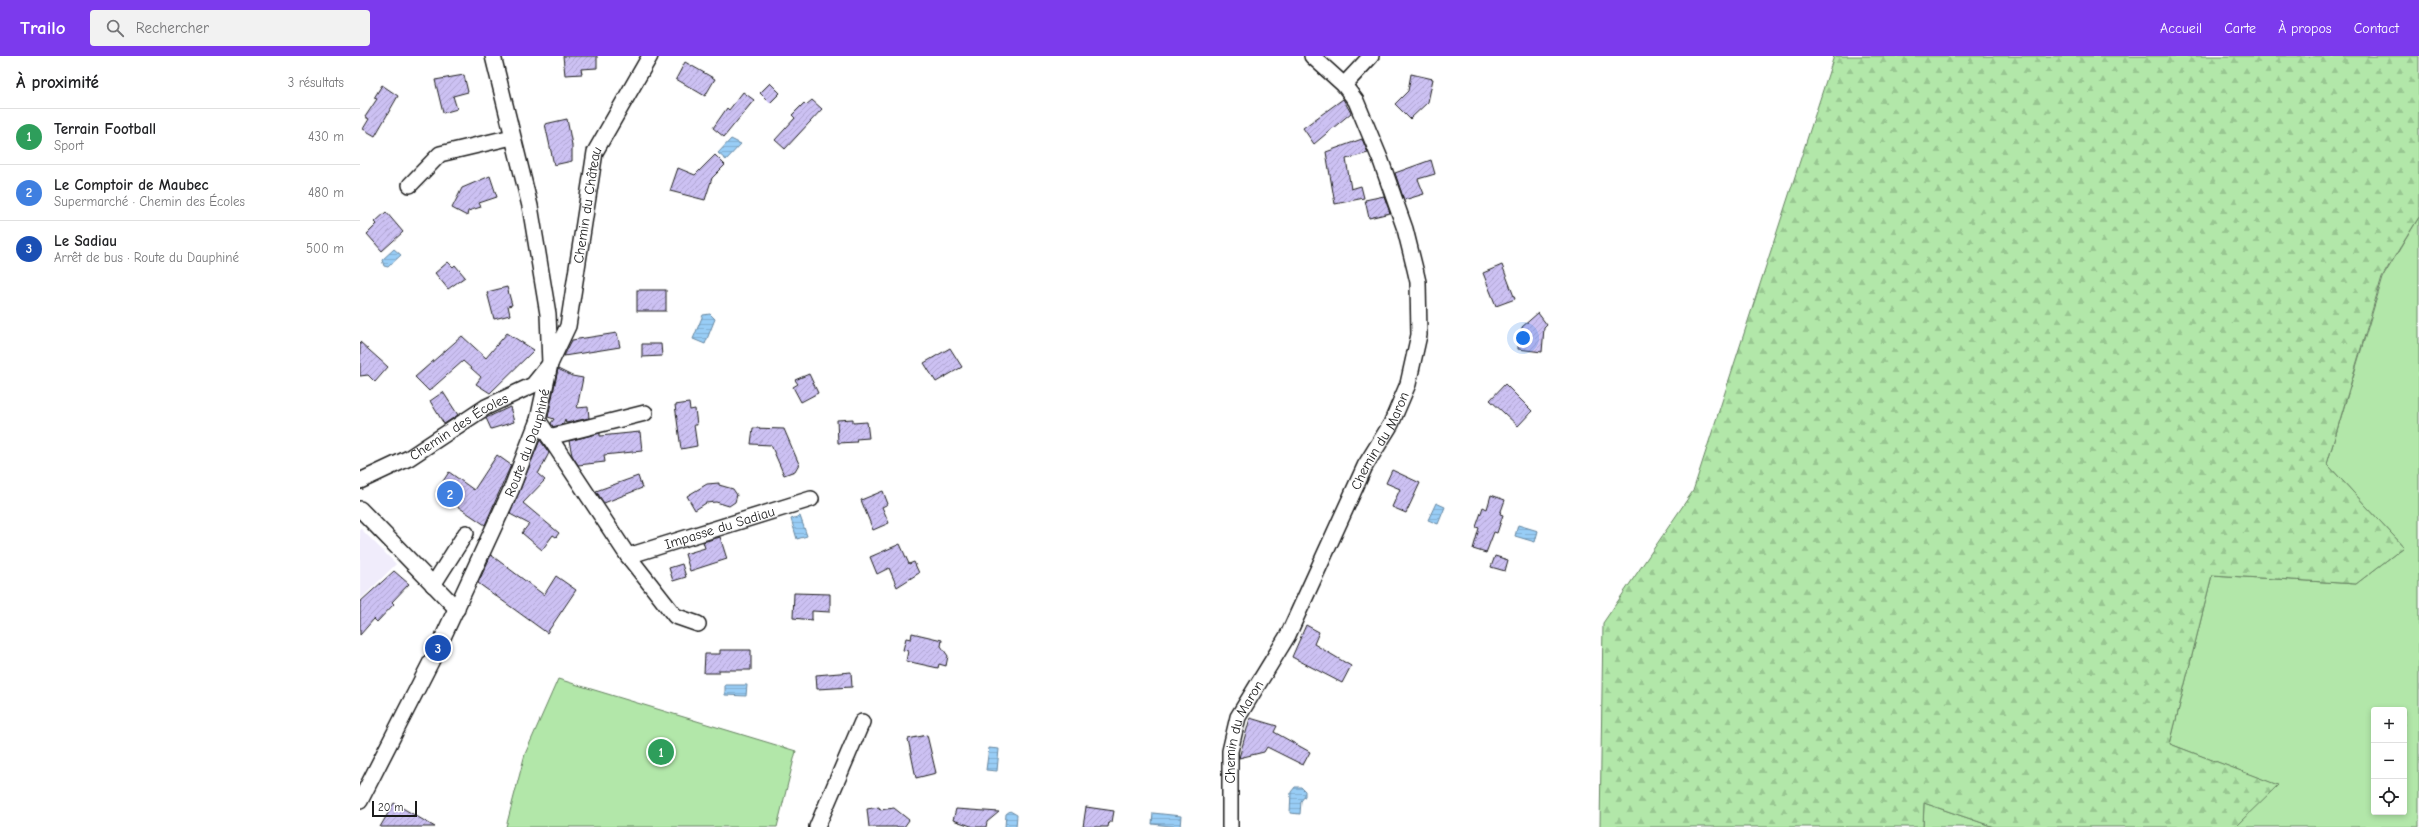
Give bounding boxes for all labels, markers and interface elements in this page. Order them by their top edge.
search box [90,10,370,46]
text: Trailo [20,17,66,39]
icon: search [104,17,126,39]
text: Rechercher [136,19,209,37]
text: Accueil [2160,20,2202,37]
text: Carte [2224,20,2256,37]
text: À propos [2278,20,2332,37]
text: Contact [2354,20,2399,37]
text: À proximité [16,73,99,92]
text: 3 résultats [288,75,344,90]
text: Terrain Football [54,120,156,138]
text: 1 [26,129,32,144]
text: 430 m [308,129,344,144]
text: Sport [54,138,84,153]
street label: Chemin du Château [570,143,606,265]
text: Le Comptoir de Maubec [54,176,209,194]
text: 2 [26,185,32,200]
text: 480 m [308,185,344,200]
text: Supermarché · Chemin des Écoles [54,194,245,209]
text: Le Sadiau [54,232,117,250]
text: 3 [26,241,32,256]
text: 500 m [306,241,344,256]
text: Arrêt de bus · Route du Dauphiné [54,250,239,265]
your location [1513,328,1533,348]
street label: Route du Dauphiné [501,387,553,500]
street label: Chemin du Maron [1347,389,1413,493]
street label: Chemin des Écoles [406,390,511,464]
pin: 2 [437,479,463,509]
street label: Impasse du Sadiau [663,503,777,553]
pin: 3 [425,633,451,663]
street label: Chemin du Maron [1222,677,1267,784]
map controls [2371,707,2407,815]
button: + [2371,707,2407,743]
pin: 1 [648,737,674,767]
button: − [2371,743,2407,779]
button: locate [2371,779,2407,815]
scale bar [372,799,417,818]
text: 20 m [378,801,403,814]

